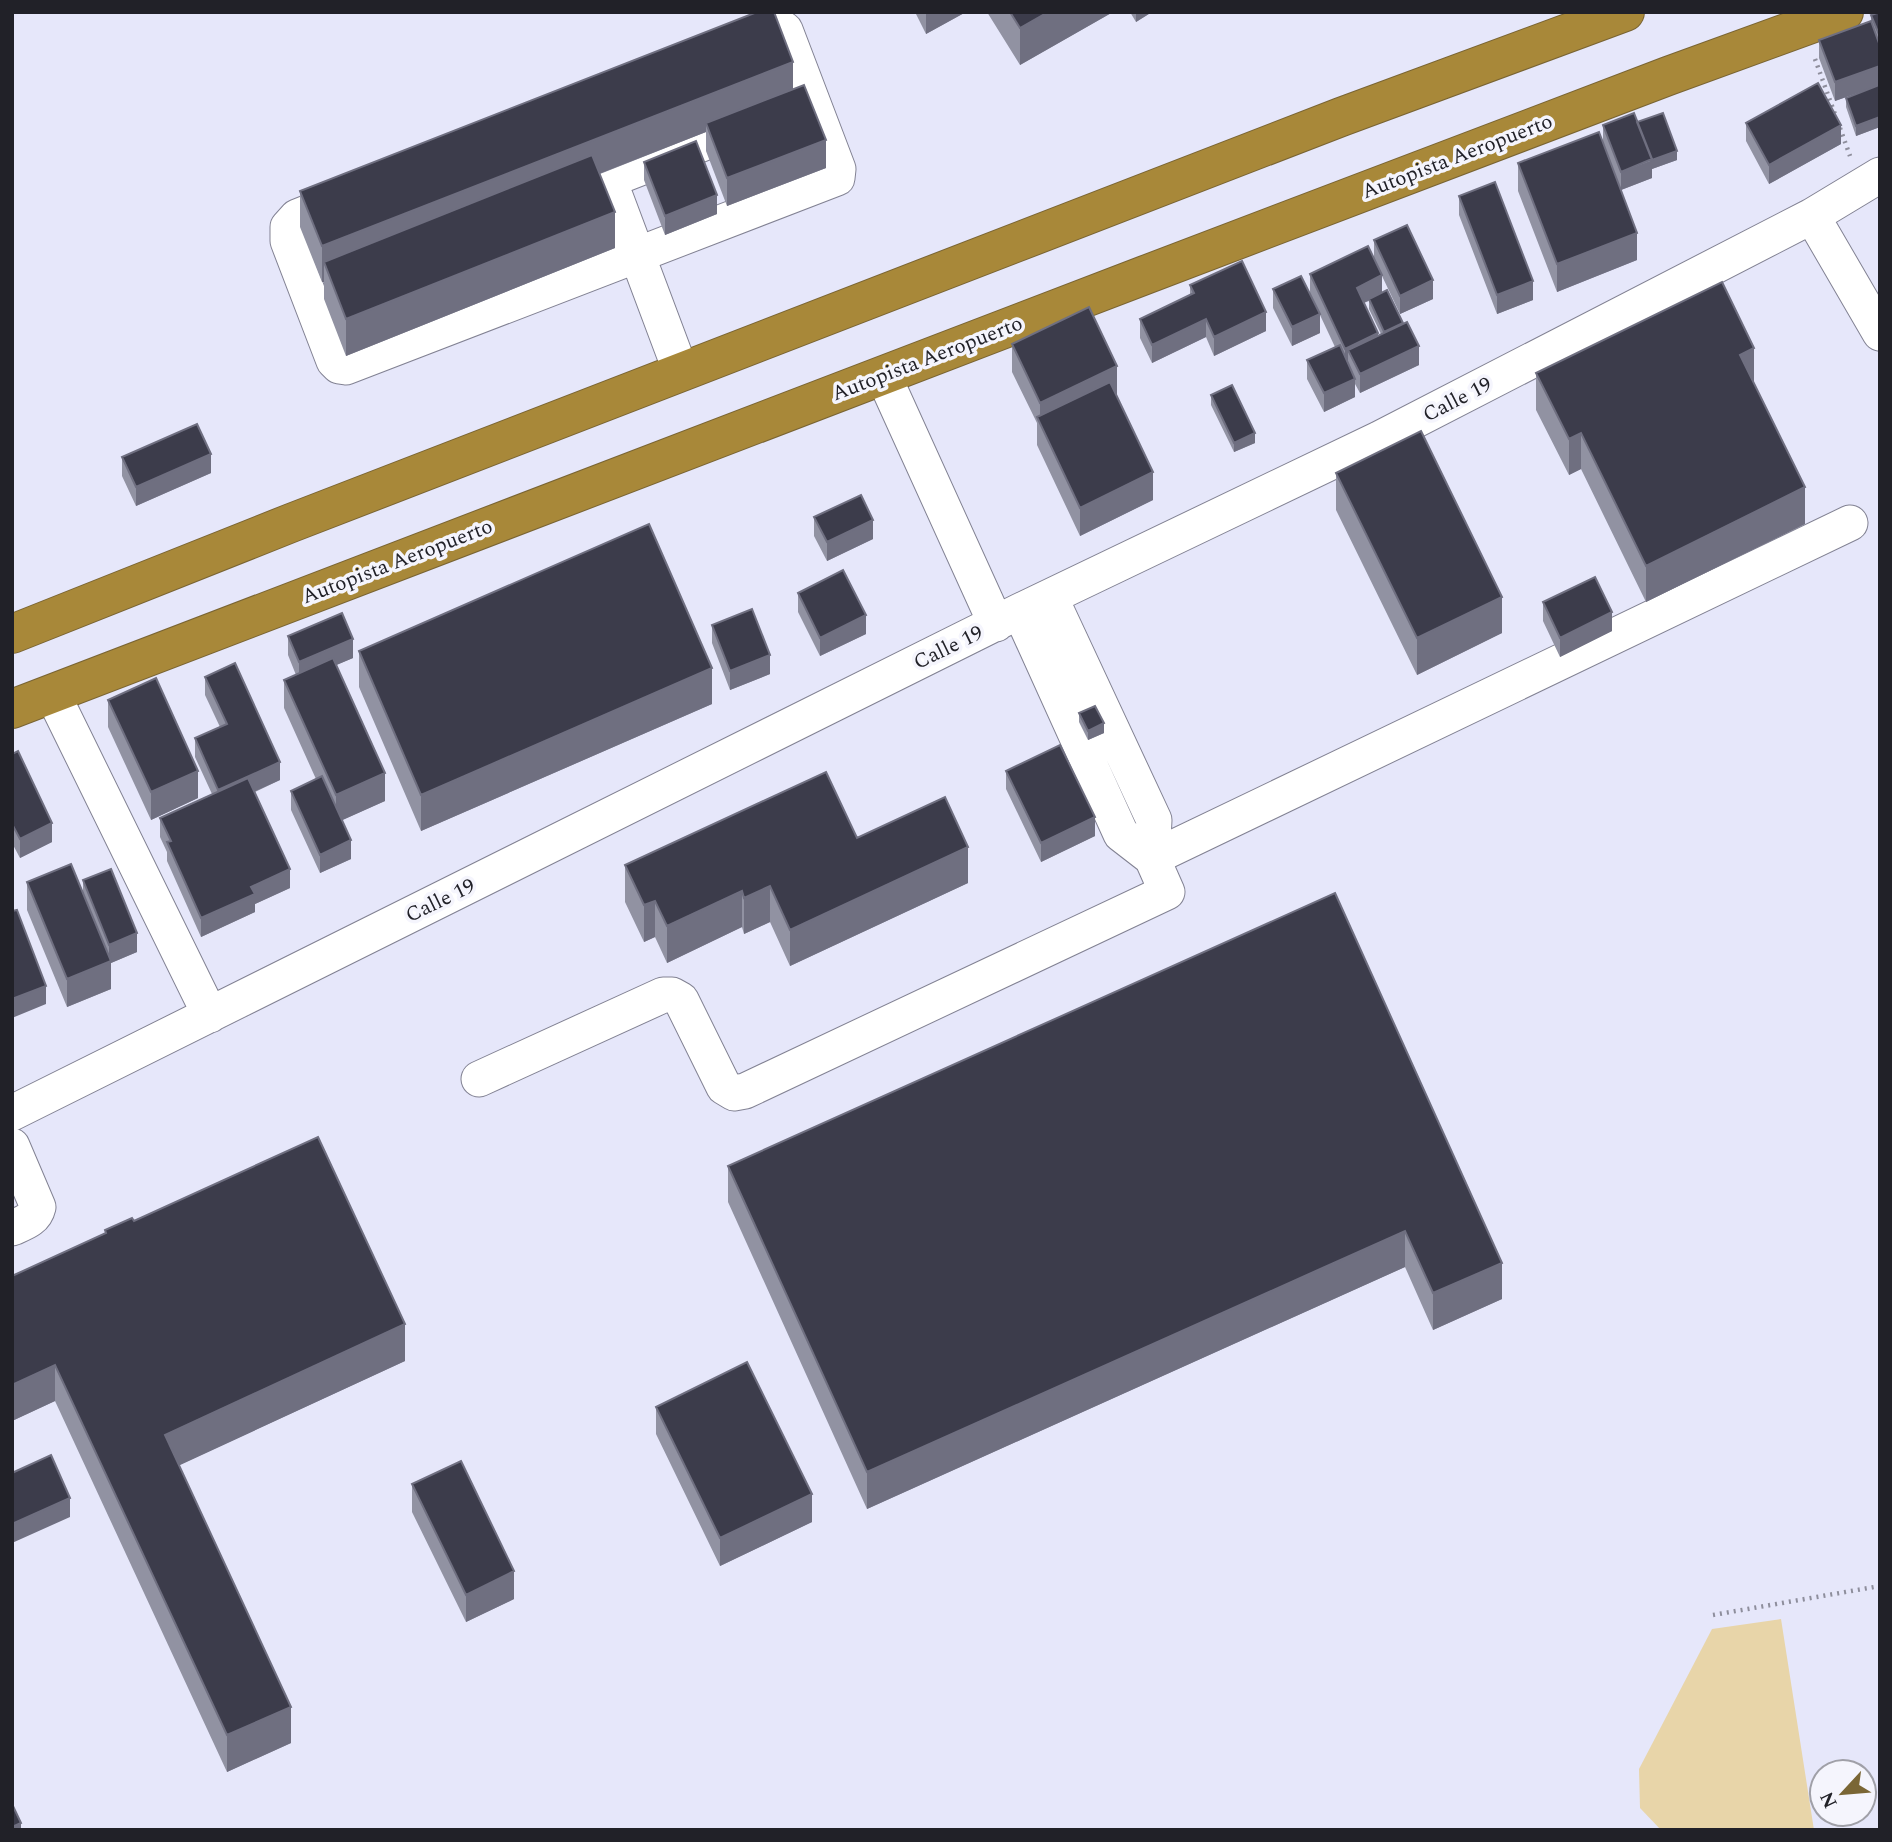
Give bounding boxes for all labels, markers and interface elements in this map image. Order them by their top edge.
street label: Autopista Aeropuerto [1357,106,1558,208]
street label: Autopista Aeropuerto [827,308,1028,410]
street label: Calle 19 [1417,369,1498,431]
street label: Autopista Aeropuerto [297,511,498,613]
street label: Calle 19 [908,617,989,679]
street label: Calle 19 [400,870,481,932]
north arrow [1808,1758,1878,1828]
text: N [1813,1786,1846,1813]

